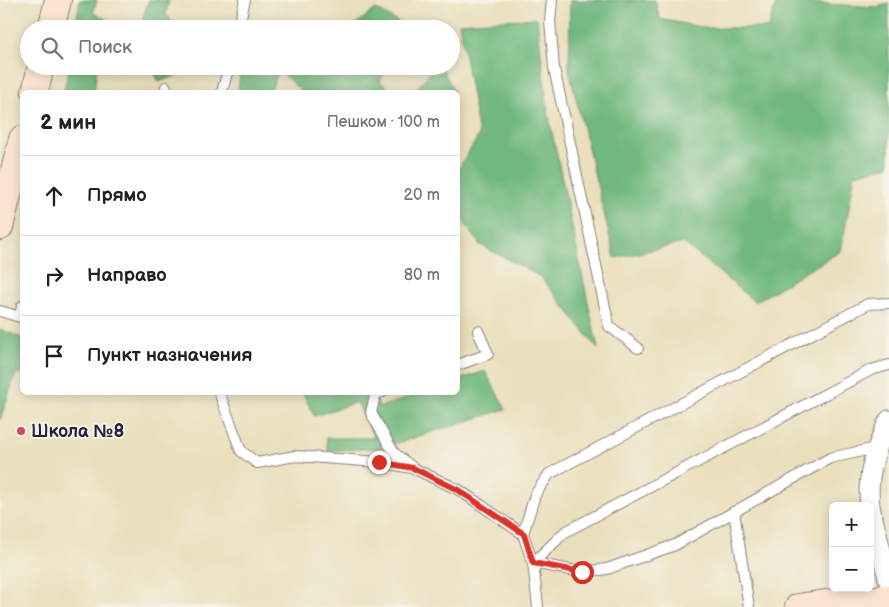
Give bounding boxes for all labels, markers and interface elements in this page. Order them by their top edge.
search box [20,20,460,75]
icon: search [38,34,66,62]
text: Поиск [78,36,132,59]
text: 2 мин [40,110,96,135]
text: Пешком · 100 m [327,113,440,132]
icon: ahead [40,182,68,210]
text: Прямо [87,184,147,207]
text: 20 m [404,186,440,205]
icon: right [40,262,68,290]
text: Направо [87,264,167,287]
text: 80 m [404,266,440,285]
icon: arrive [40,342,68,370]
text: Пункт назначения [87,344,252,367]
place label: Школа №8 [31,421,124,442]
marker: Школа №8 [15,425,27,437]
route end [368,451,391,474]
map controls [829,502,874,592]
button: + [829,502,874,547]
button: − [829,547,874,592]
route start [571,561,594,584]

